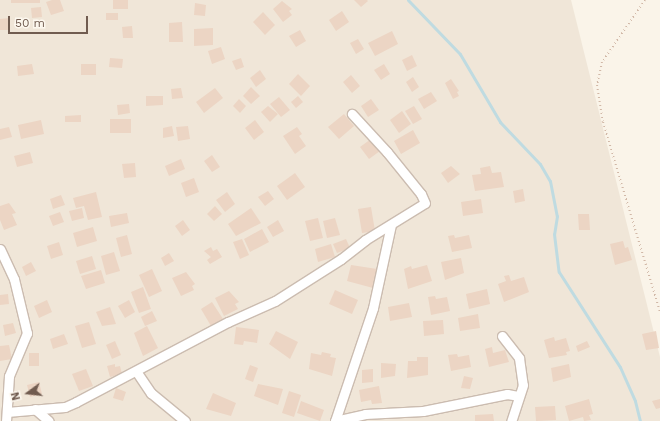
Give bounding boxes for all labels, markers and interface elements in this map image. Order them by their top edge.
scale bar [10,8,90,34]
text: 50 m [15,16,45,30]
north arrow [8,373,48,413]
text: N [9,391,23,402]

